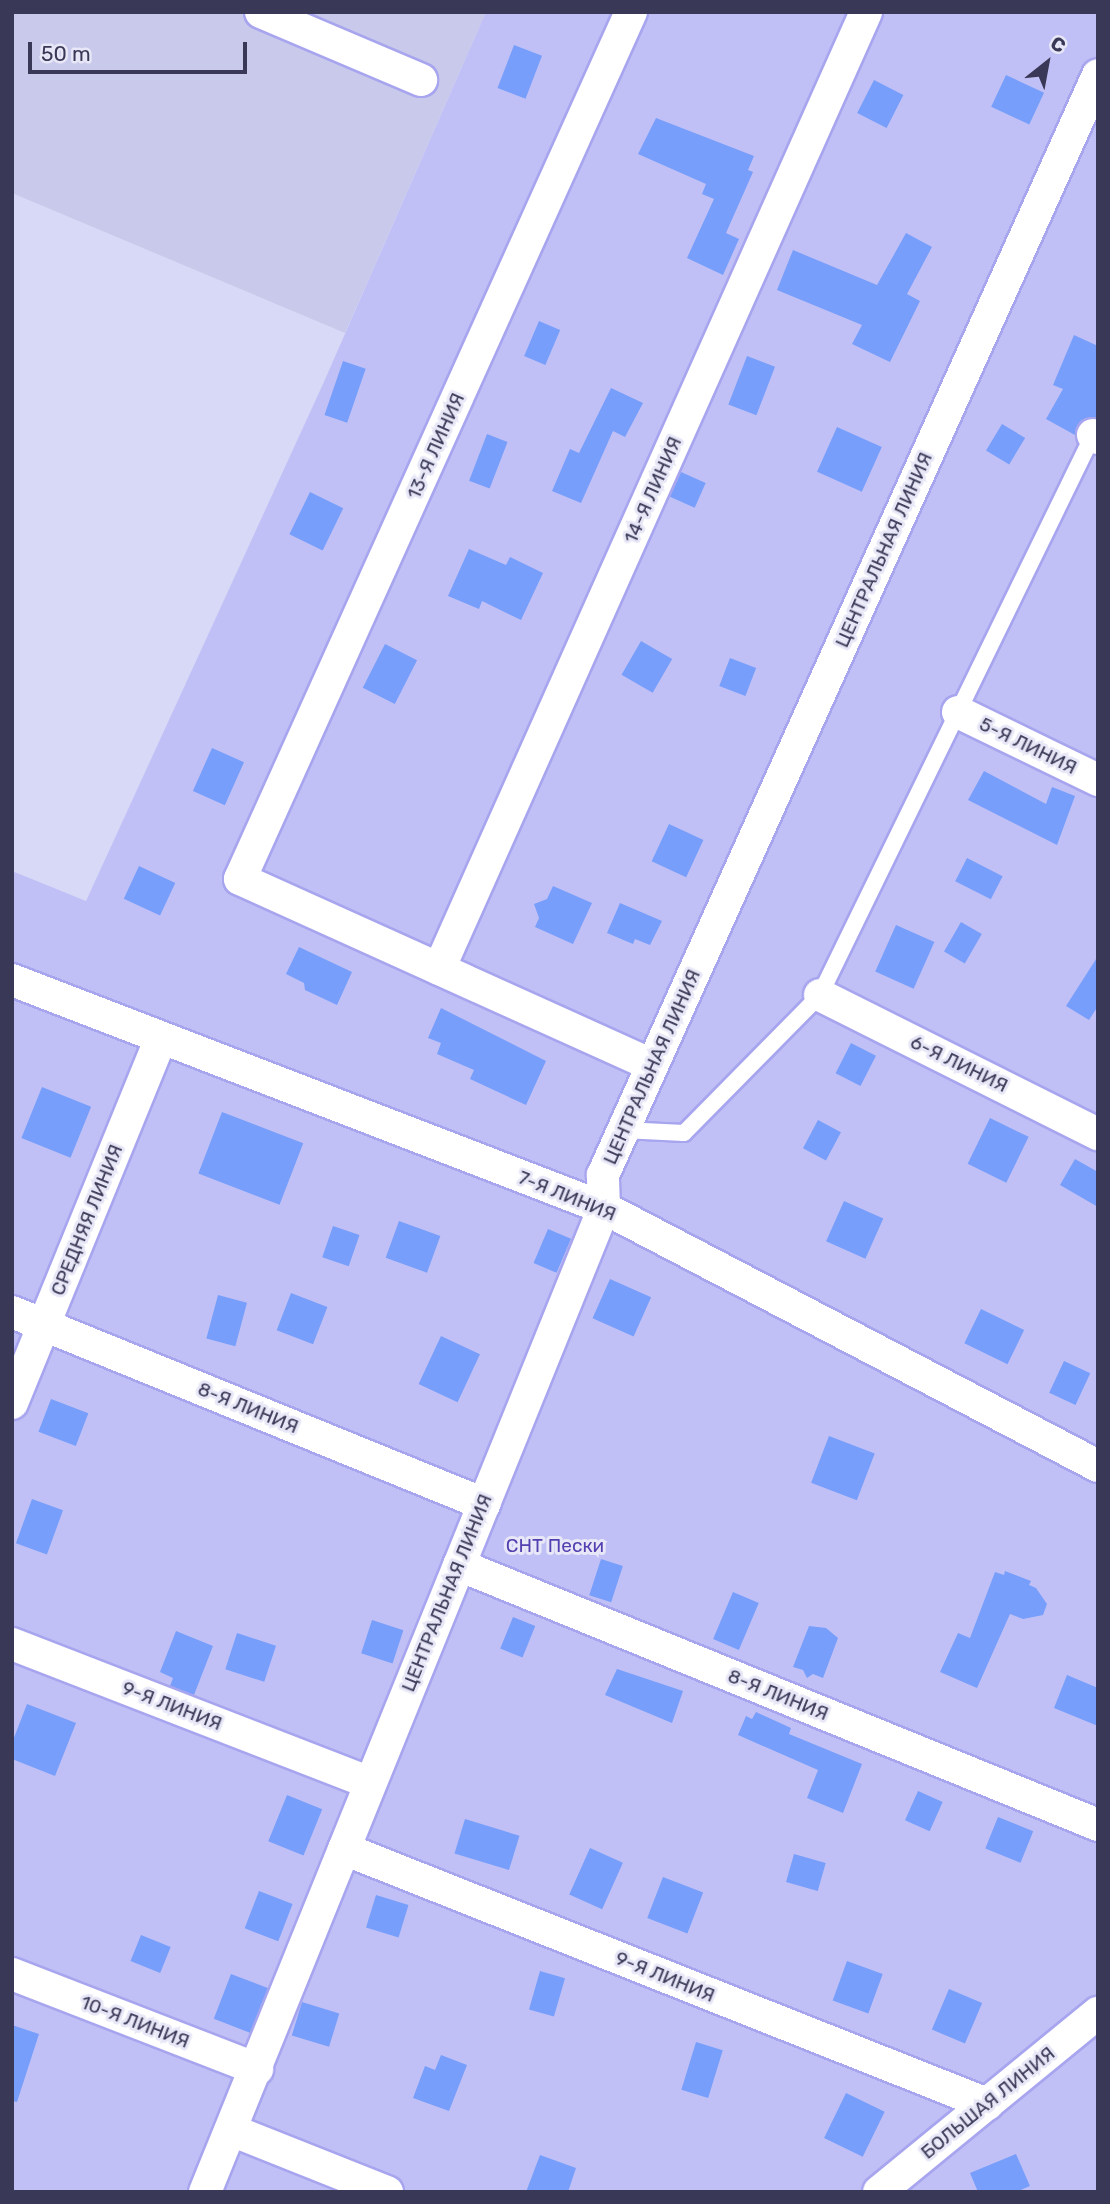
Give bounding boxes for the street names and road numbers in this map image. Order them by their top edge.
street label: 13-Я ЛИНИЯ [402,389,470,503]
street label: 14-Я ЛИНИЯ [619,433,687,547]
street label: ЦЕНТРАЛЬНАЯ ЛИНИЯ [831,449,937,651]
street label: 5-Я ЛИНИЯ [976,713,1080,779]
street label: ЦЕНТРАЛЬНАЯ ЛИНИЯ [599,966,705,1168]
street label: 6-Я ЛИНИЯ [907,1031,1011,1097]
street label: СРЕДНЯЯ ЛИНИЯ [46,1141,128,1299]
street label: 7-Я ЛИНИЯ [515,1166,619,1226]
street label: 8-Я ЛИНИЯ [195,1378,301,1438]
street label: ЦЕНТРАЛЬНАЯ ЛИНИЯ [397,1491,497,1695]
street label: 8-Я ЛИНИЯ [725,1665,831,1725]
street label: 9-Я ЛИНИЯ [119,1677,225,1735]
street label: 9-Я ЛИНИЯ [612,1947,718,2007]
street label: 10-Я ЛИНИЯ [78,1991,192,2053]
street label: БОЛЬШАЯ ЛИНИЯ [917,2042,1059,2164]

